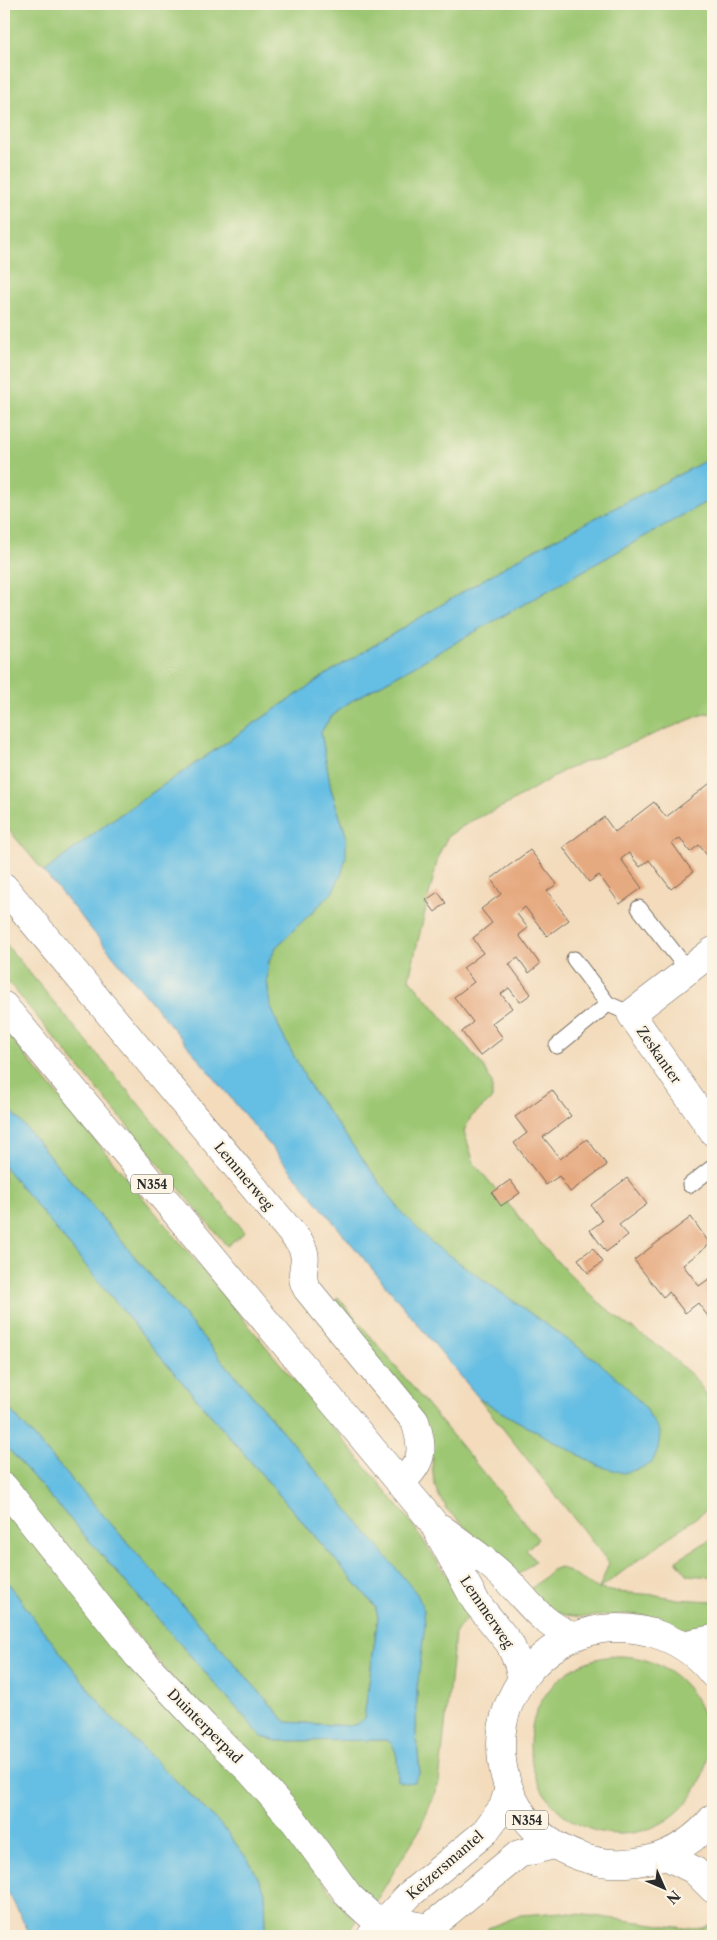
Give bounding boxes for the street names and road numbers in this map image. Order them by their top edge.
street label: Zeskanter [633,1023,685,1087]
street label: Lemmerweg [210,1138,278,1214]
road number: N354 [131,1174,173,1194]
street label: Lemmerweg [456,1572,518,1652]
street label: Duinterperpad [164,1685,247,1768]
road number: N354 [506,1810,548,1830]
street label: Keizersmantel [403,1827,487,1903]

